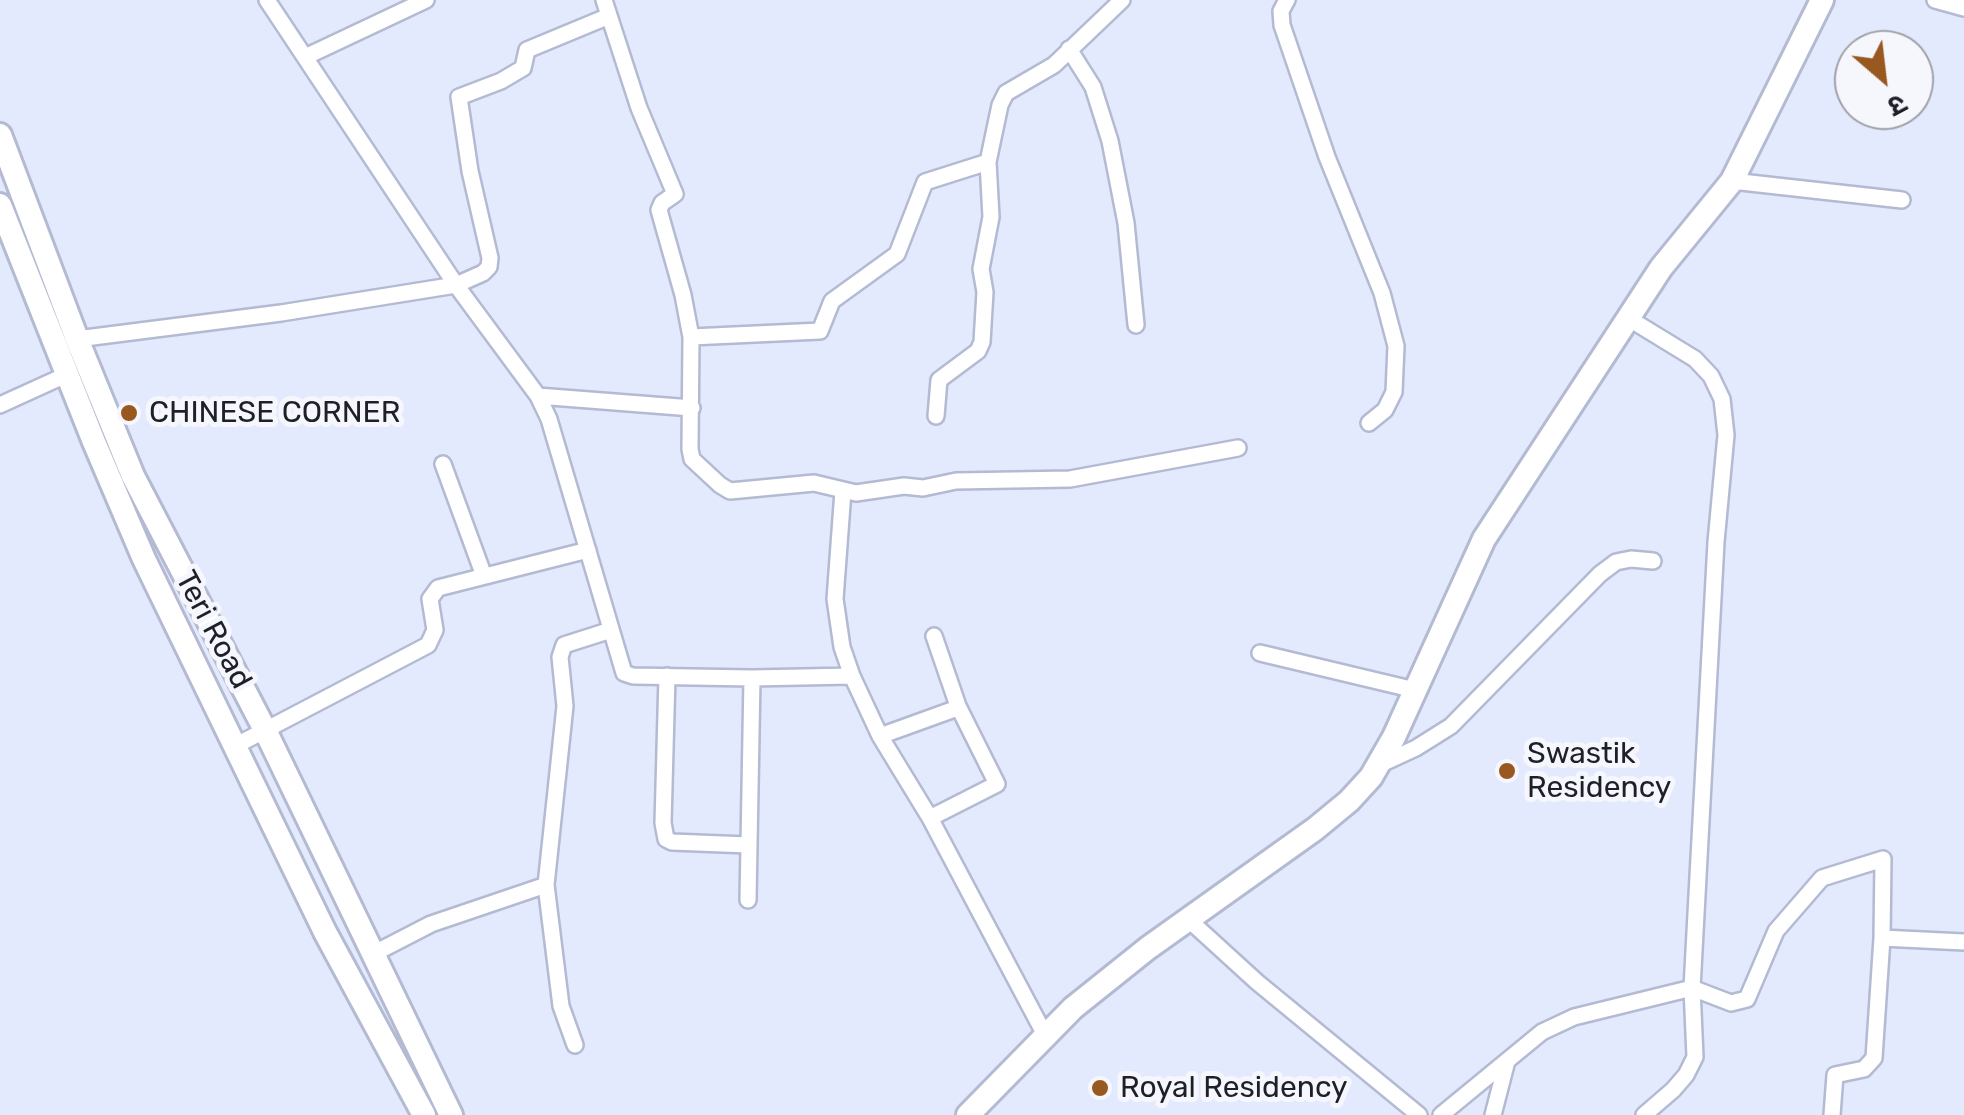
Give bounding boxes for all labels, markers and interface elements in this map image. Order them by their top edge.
north arrow [1834,30,1934,130]
text: उ [1882,87,1912,124]
place label: CHINESE CORNER [149,395,400,431]
marker: CHINESE CORNER [118,402,140,424]
street label: Teri Road [167,565,259,695]
place label: Swastik Residency [1527,736,1671,806]
marker: Swastik Residency [1496,760,1518,782]
place label: Royal Residency [1120,1070,1348,1106]
marker: Royal Residency [1089,1077,1111,1099]

